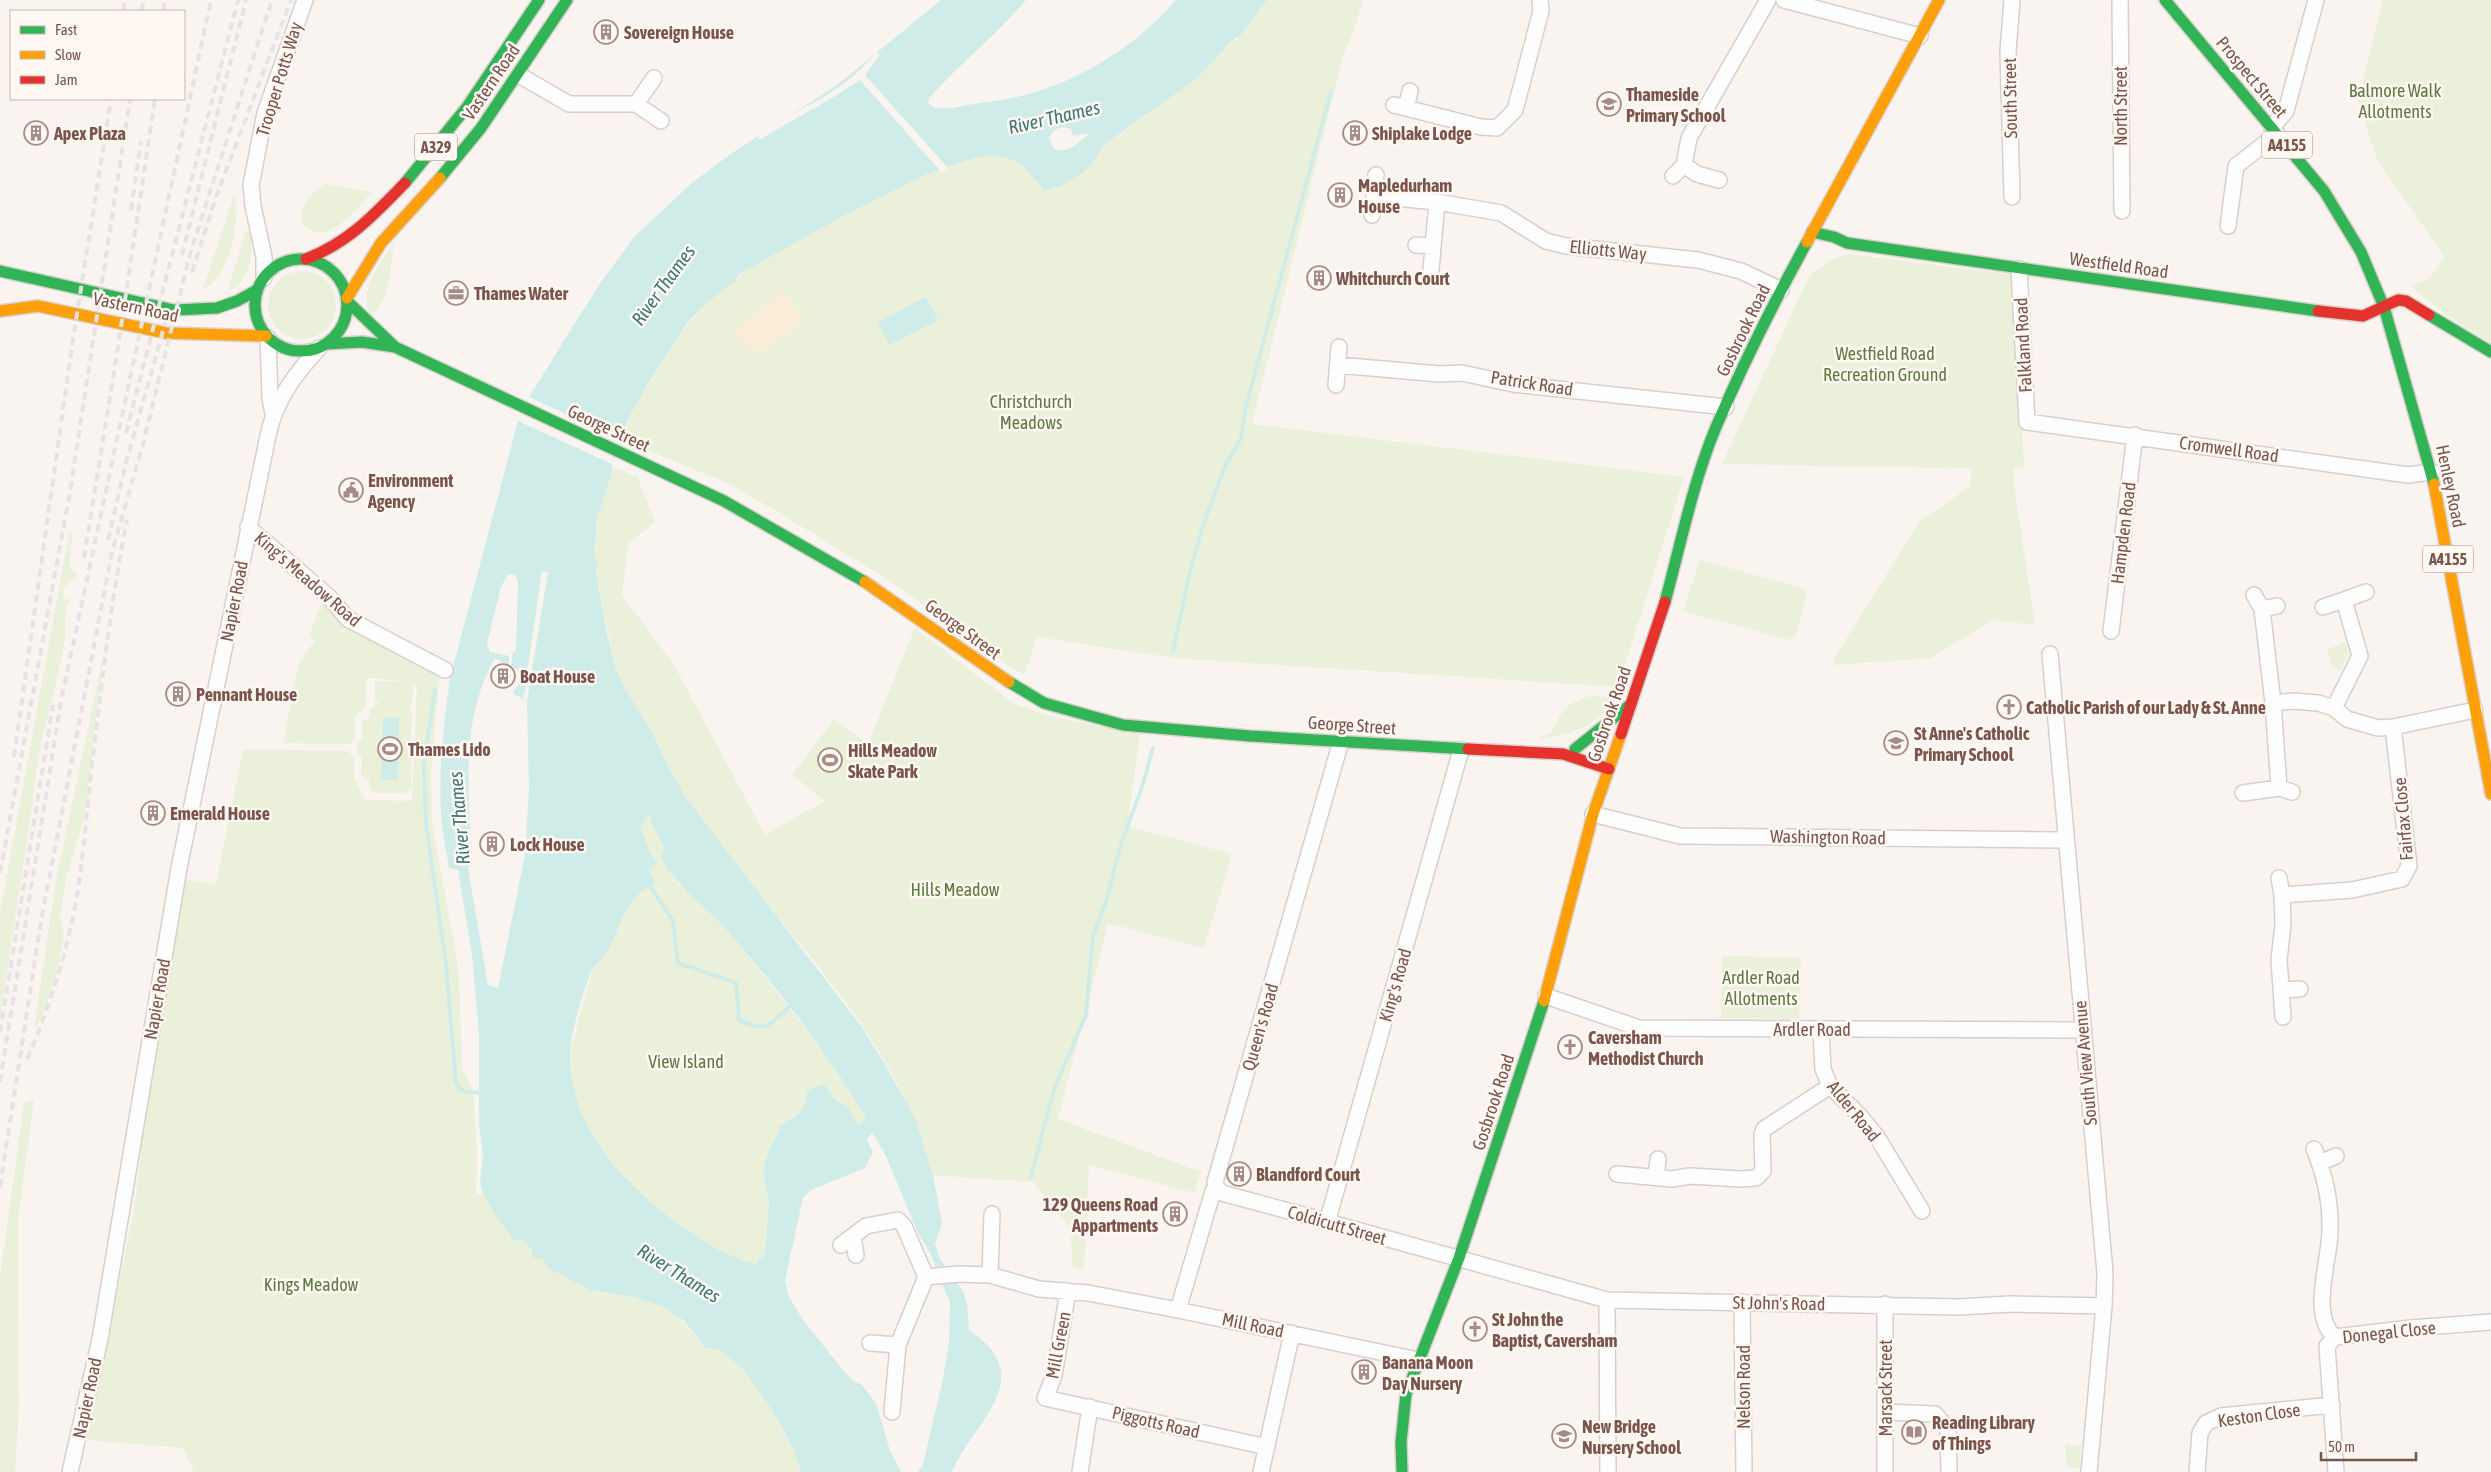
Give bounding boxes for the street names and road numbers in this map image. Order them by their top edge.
street label: Trooper Potts Way [252,19,306,139]
street label: Prospect Street [2212,32,2292,122]
street label: Vastern Road [458,40,524,124]
street label: South Street [1999,58,2021,138]
street label: North Street [2110,66,2131,146]
road number: A4155 [2262,132,2312,158]
road number: A329 [415,134,457,160]
street label: Elliotts Way [1568,236,1648,264]
street label: Westfield Road [2068,248,2170,282]
street label: Gosbrook Road [1712,281,1774,379]
street label: Vastern Road [91,288,181,326]
street label: Falkland Road [2010,297,2036,393]
street label: Patrick Road [1489,366,1575,400]
street label: George Street [565,400,653,456]
street label: Cromwell Road [2178,432,2280,466]
street label: Henley Road [2432,443,2470,529]
street label: Hampden Road [2106,481,2140,585]
street label: King's Meadow Road [250,527,366,631]
road number: A4155 [2423,546,2473,572]
street label: Napier Road [216,559,252,643]
street label: George Street [921,595,1005,663]
street label: Gosbrook Road [1583,663,1635,765]
street label: George Street [1307,711,1397,739]
street label: Fairfax Close [2389,777,2417,861]
street label: Washington Road [1770,825,1886,849]
street label: King's Road [1374,946,1416,1024]
street label: Napier Road [140,957,174,1041]
street label: Queen's Road [1238,981,1282,1073]
street label: South View Avenue [2069,1000,2101,1126]
street label: Ardler Road [1773,1019,1851,1040]
street label: Gosbrook Road [1468,1051,1518,1153]
street label: Alder Road [1823,1076,1885,1146]
street label: Coldicutt Street [1285,1201,1389,1249]
street label: St John's Road [1732,1292,1826,1314]
street label: Mill Road [1220,1308,1286,1342]
street label: Mill Green [1041,1310,1075,1380]
street label: Donegal Close [2341,1317,2437,1347]
street label: Marsack Street [1875,1339,1896,1437]
street label: Nelson Road [1733,1345,1754,1429]
street label: Napier Road [68,1356,106,1440]
street label: Keston Close [2216,1399,2302,1431]
street label: Piggotts Road [1110,1402,1202,1442]

